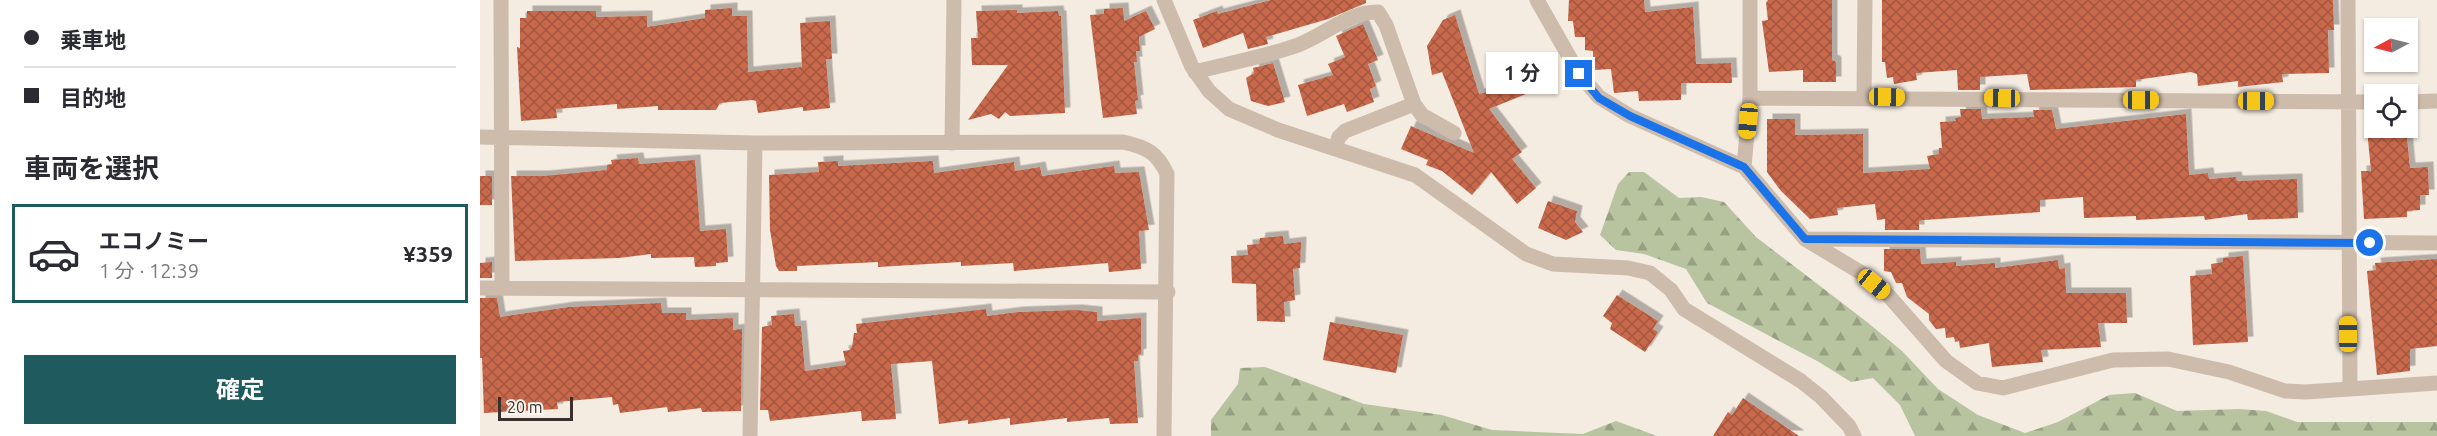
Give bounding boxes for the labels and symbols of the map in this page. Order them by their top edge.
north arrow [2364,18,2418,72]
callout: 1 分 [1486,53,1558,95]
route end [1565,60,1592,87]
car [1869,88,1905,106]
car [1984,89,2020,107]
car [2123,91,2159,109]
car [2238,92,2274,110]
car [1737,102,1759,140]
route start [2356,229,2383,256]
car [1854,266,1894,302]
car [2339,316,2357,352]
scale bar [498,394,573,422]

